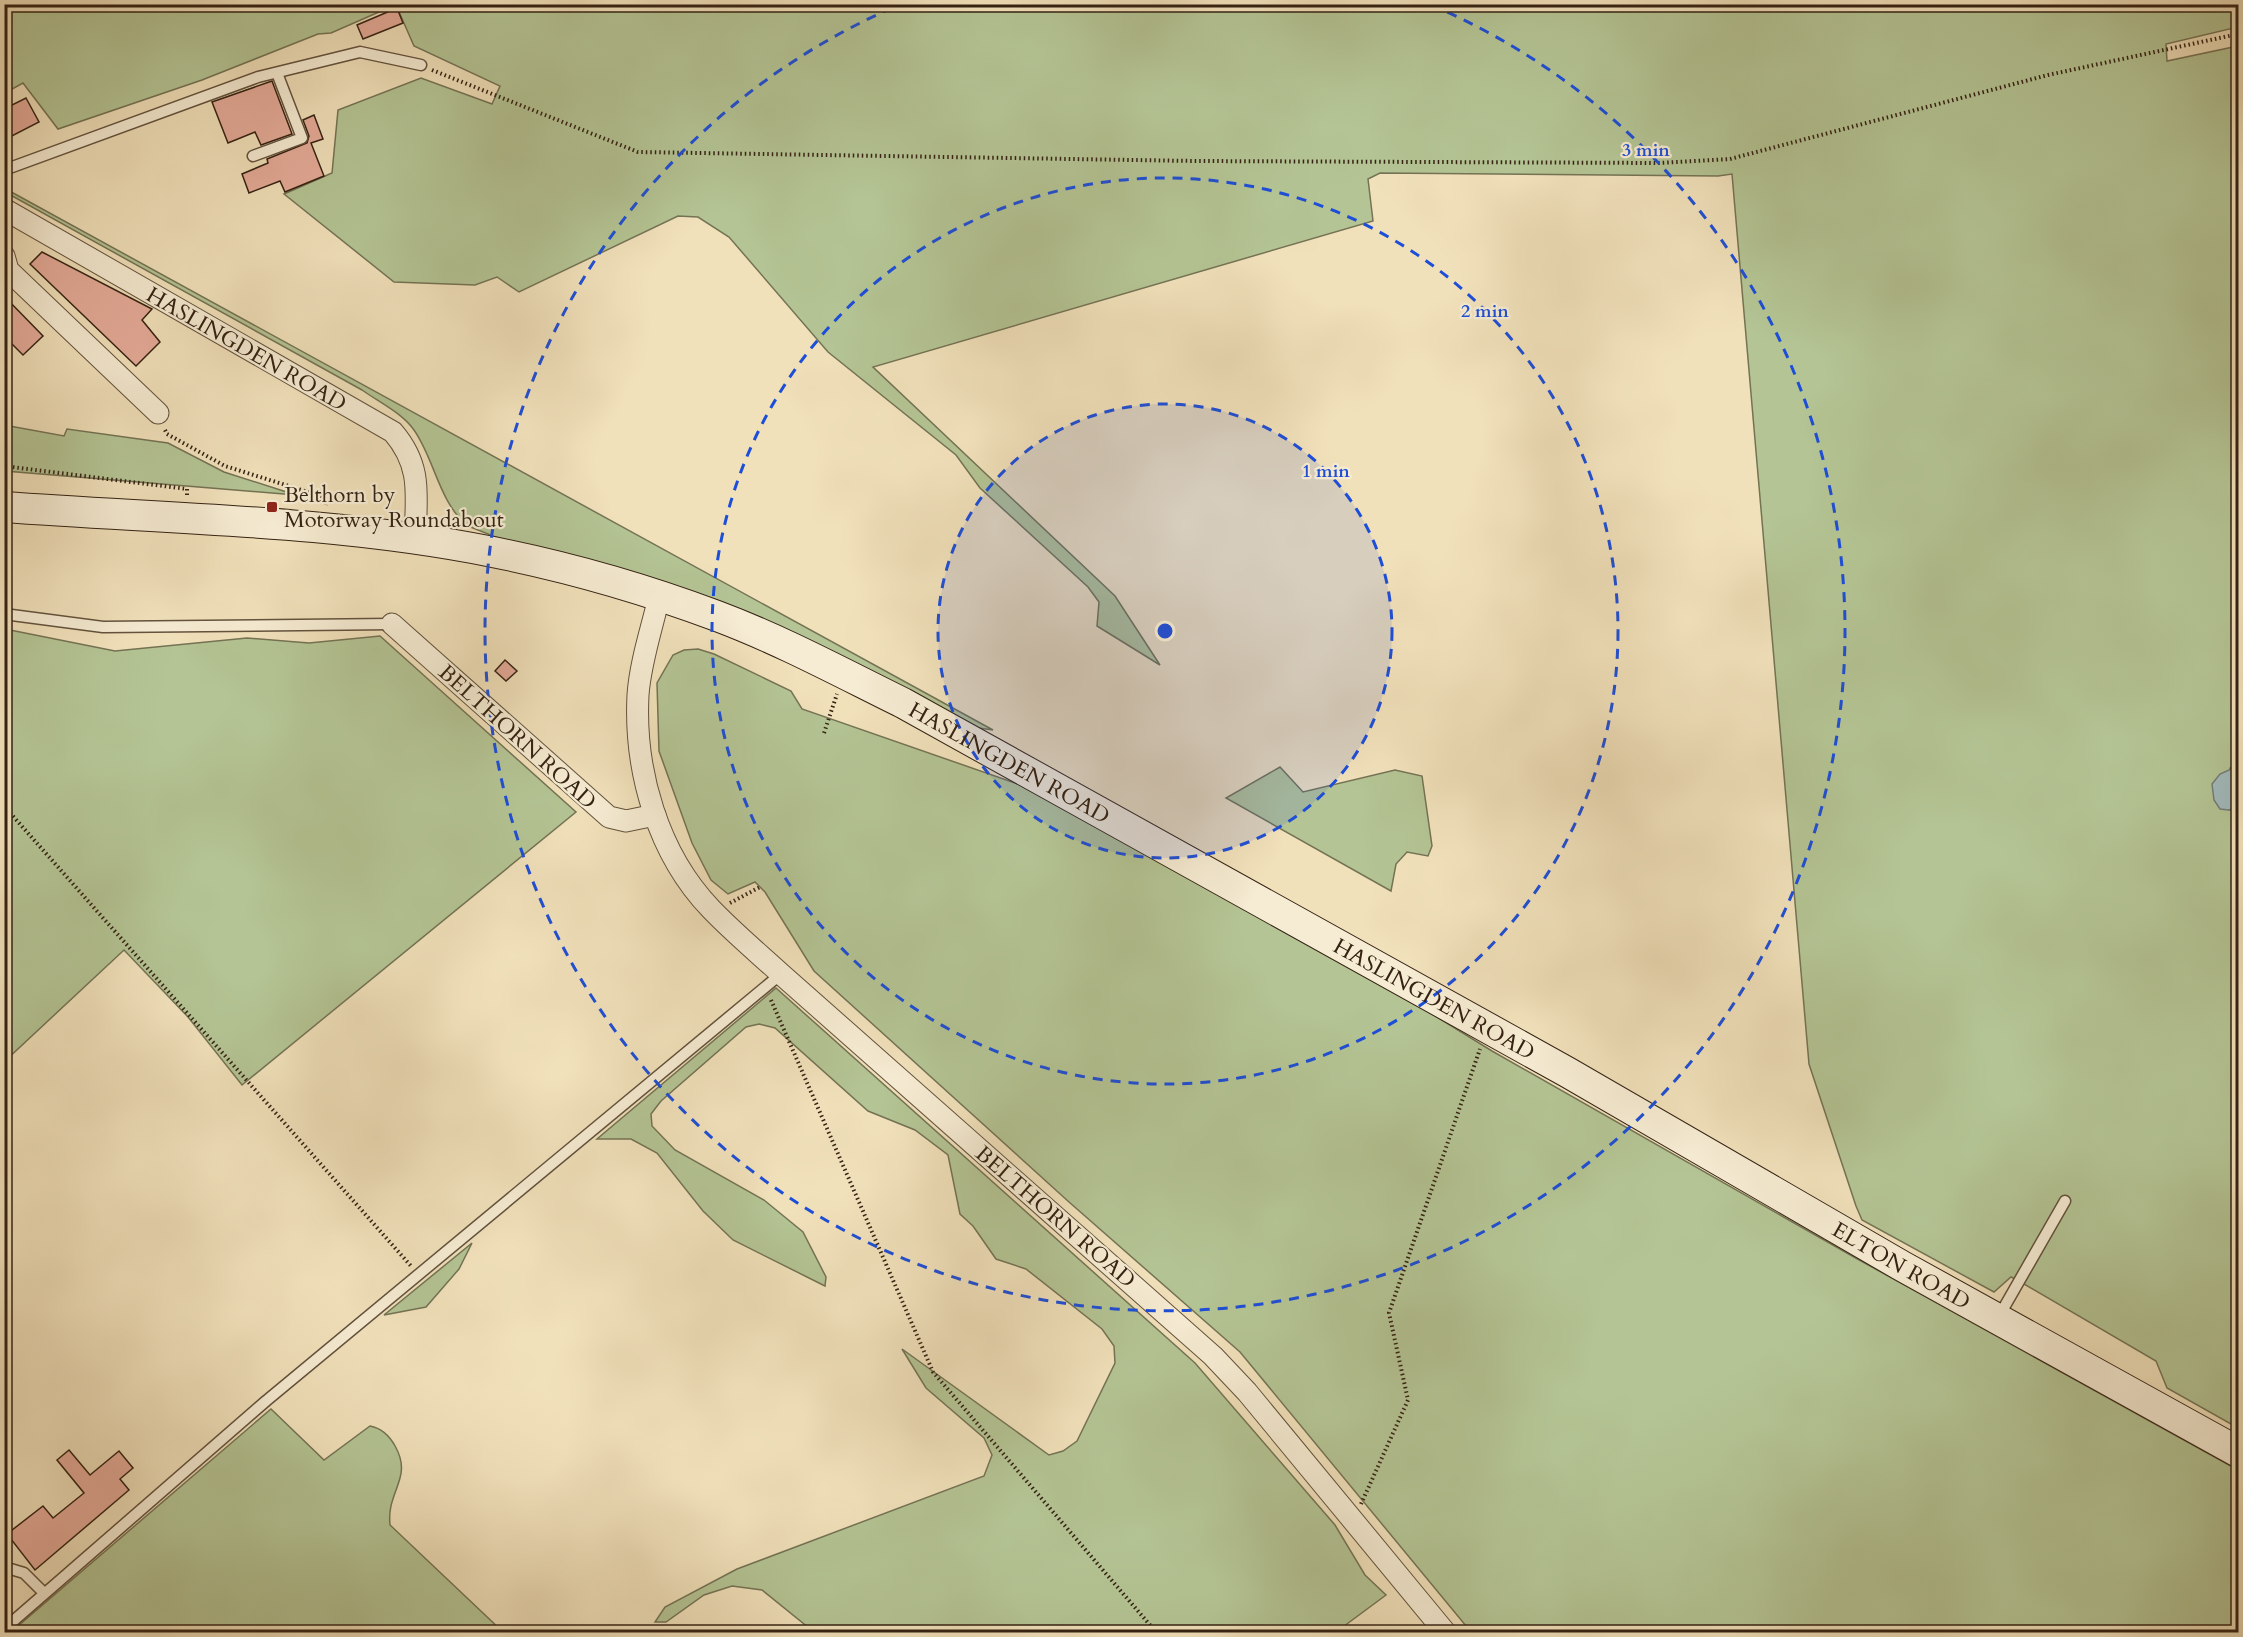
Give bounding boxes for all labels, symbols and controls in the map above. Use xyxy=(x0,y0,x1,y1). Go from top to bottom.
text: 3 min xyxy=(1622,138,1670,163)
street label: HASLINGDEN ROAD xyxy=(141,280,352,418)
text: 2 min xyxy=(1461,299,1509,324)
text: 1 min xyxy=(1302,459,1350,484)
place label: Belthorn by Motorway Roundabout xyxy=(284,480,504,535)
marker: Belthorn by Motorway Roundabout xyxy=(265,500,279,514)
centre of rings xyxy=(1155,621,1175,641)
street label: BELTHORN ROAD xyxy=(432,658,603,816)
street label: HASLINGDEN ROAD xyxy=(903,695,1115,831)
street label: HASLINGDEN ROAD xyxy=(1328,931,1540,1067)
street label: BELTHORN ROAD xyxy=(969,1139,1142,1295)
street label: ELTON ROAD xyxy=(1826,1215,1976,1317)

